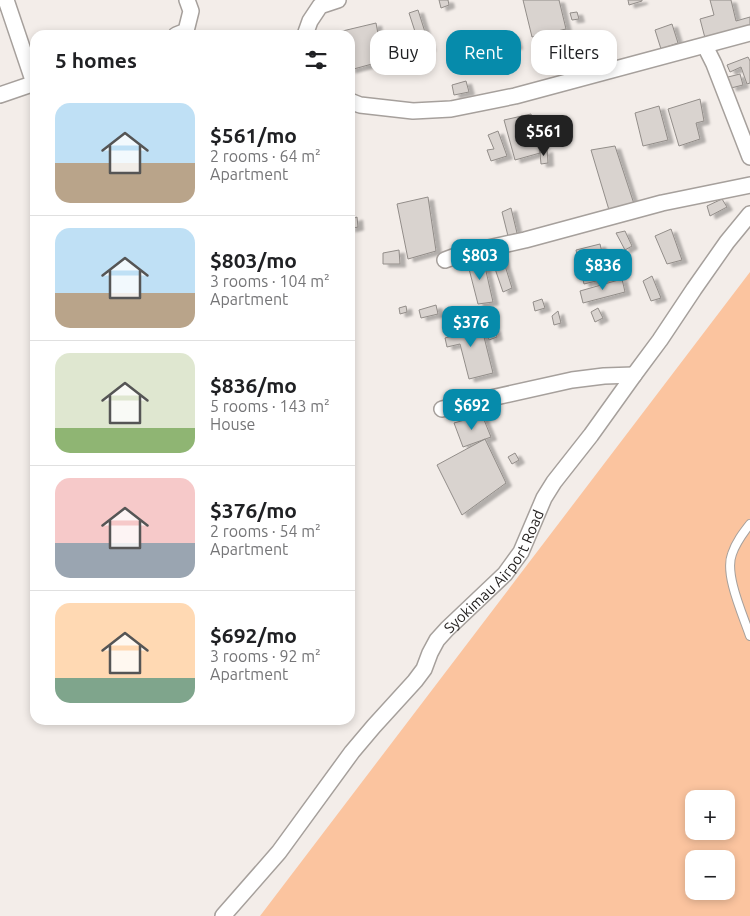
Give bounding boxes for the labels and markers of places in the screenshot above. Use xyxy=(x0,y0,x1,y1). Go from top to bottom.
pin: $561 xyxy=(514,114,574,157)
pin: $803 xyxy=(450,238,510,281)
pin: $836 xyxy=(573,248,633,291)
pin: $376 xyxy=(441,306,501,348)
pin: $692 xyxy=(442,388,502,431)

